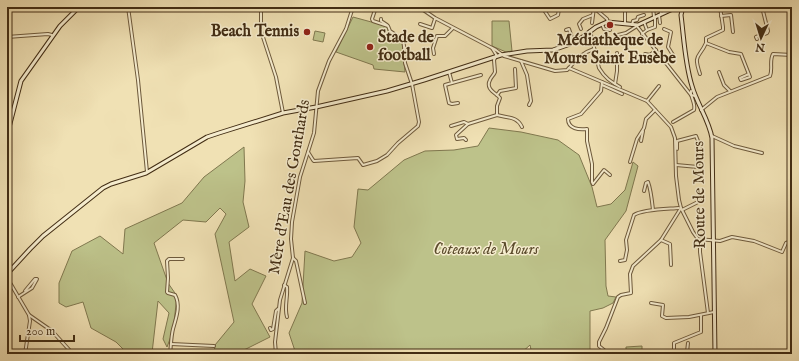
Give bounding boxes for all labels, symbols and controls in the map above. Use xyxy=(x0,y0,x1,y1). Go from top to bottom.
north arrow xyxy=(741,18,781,58)
marker: Médiathèque de Mours Saint Eusèbe xyxy=(605,20,615,30)
place label: Beach Tennis xyxy=(211,22,299,42)
marker: Beach Tennis xyxy=(302,27,312,37)
place label: Stade de football xyxy=(378,28,435,66)
place label: Médiathèque de Mours Saint Eusèbe xyxy=(544,31,677,69)
text: N xyxy=(755,40,767,54)
marker: Stade de football xyxy=(365,42,375,52)
street label: Mère d'Eau des Gonthards xyxy=(265,98,315,276)
street label: Route de Mours xyxy=(689,141,711,249)
park label: Coteaux de Mours xyxy=(434,240,539,260)
scale bar xyxy=(20,317,74,343)
text: 200 m xyxy=(26,324,55,339)

